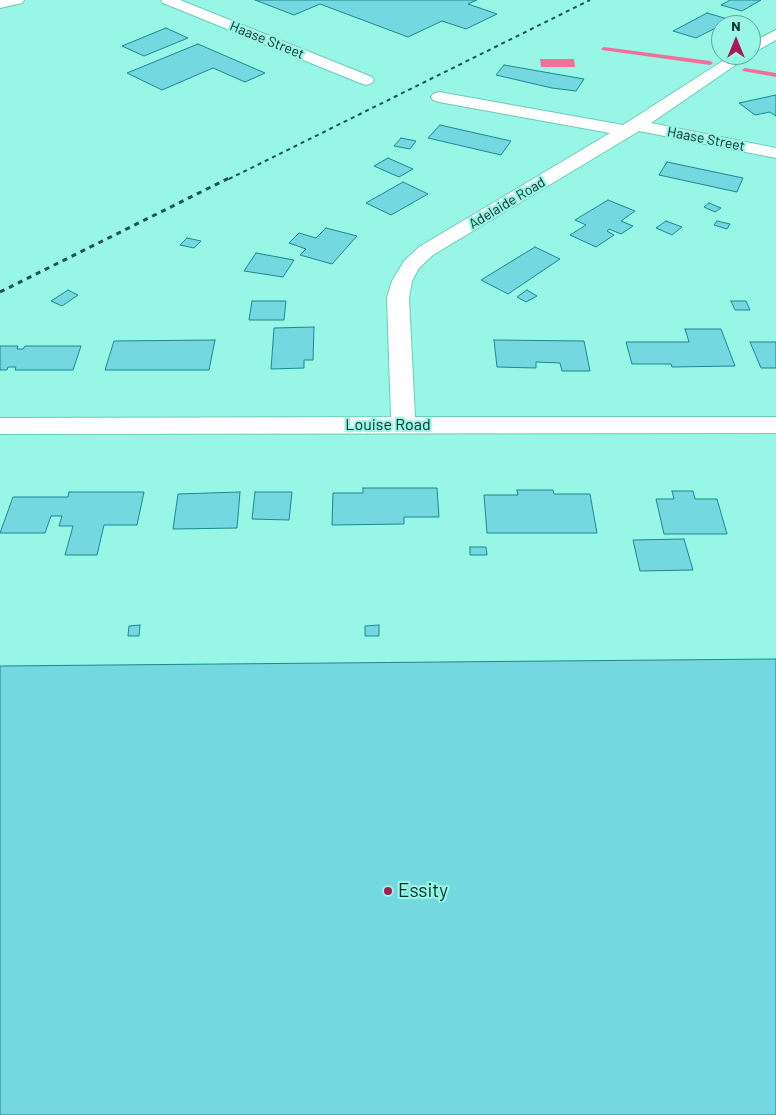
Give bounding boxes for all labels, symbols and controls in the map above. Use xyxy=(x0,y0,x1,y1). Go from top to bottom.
north arrow xyxy=(711,15,761,65)
street label: Haase Street xyxy=(227,17,307,63)
text: N xyxy=(731,17,741,34)
street label: Haase Street xyxy=(666,123,746,155)
street label: Adelaide Road xyxy=(466,174,548,232)
street label: Louise Road xyxy=(345,415,431,435)
place label: Essity xyxy=(398,880,448,902)
marker: Essity xyxy=(382,885,394,897)

